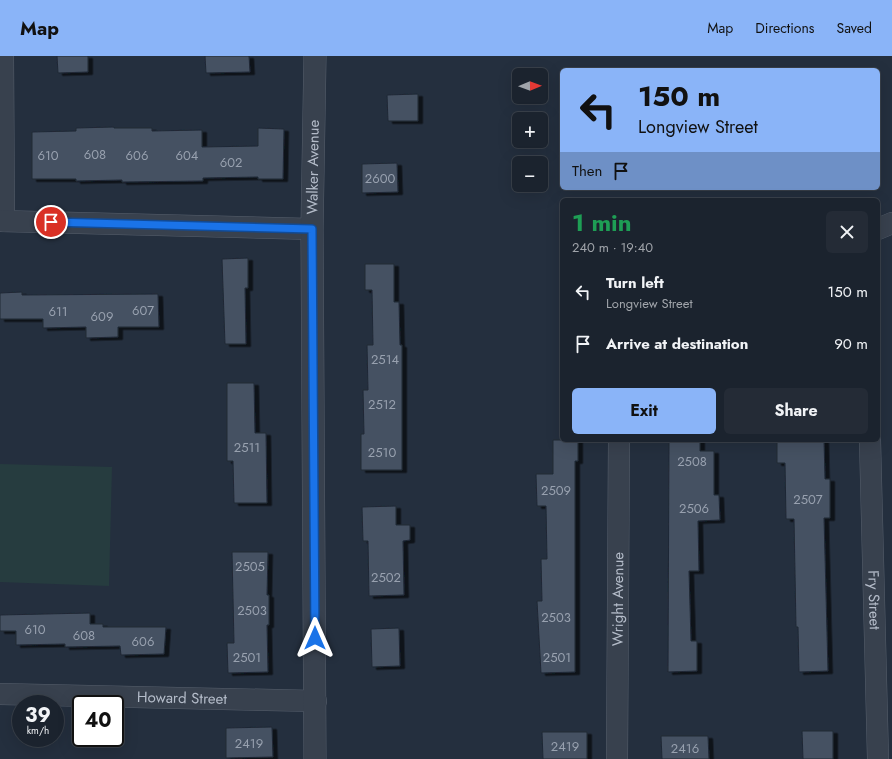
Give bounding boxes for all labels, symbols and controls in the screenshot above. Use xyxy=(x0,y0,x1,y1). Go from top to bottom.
text: Map xyxy=(20,15,59,42)
text: Map xyxy=(707,18,733,38)
text: Directions xyxy=(755,18,815,38)
text: Saved xyxy=(837,18,872,38)
north arrow xyxy=(512,68,548,104)
map controls xyxy=(512,68,548,192)
text: 150 m xyxy=(638,76,720,117)
icon: left xyxy=(572,84,624,136)
button: + xyxy=(512,112,548,148)
text: Longview Street xyxy=(638,114,758,140)
street label: Walker Avenue xyxy=(301,119,325,215)
house number: 608 xyxy=(84,145,106,164)
house number: 610 xyxy=(37,146,59,165)
house number: 606 xyxy=(126,146,148,165)
house number: 604 xyxy=(176,146,199,165)
house number: 602 xyxy=(220,153,242,172)
button: − xyxy=(512,156,548,192)
text: Then xyxy=(572,160,602,182)
icon: arrive xyxy=(610,160,632,182)
house number: 2600 xyxy=(365,169,395,188)
pin xyxy=(34,205,68,239)
text: 1 min xyxy=(572,205,632,240)
icon: arrive xyxy=(40,211,62,233)
button: close xyxy=(826,211,868,253)
text: 240 m · 19:40 xyxy=(572,238,653,257)
text: Turn left xyxy=(606,272,664,294)
icon: left xyxy=(572,281,594,303)
text: 150 m xyxy=(828,281,868,303)
text: Longview Street xyxy=(606,294,693,313)
house number: 607 xyxy=(132,301,154,320)
house number: 611 xyxy=(48,302,68,321)
house number: 609 xyxy=(91,307,113,326)
icon: arrive xyxy=(572,333,594,355)
text: Arrive at destination xyxy=(606,333,748,355)
text: 90 m xyxy=(834,333,868,355)
house number: 2514 xyxy=(371,350,399,369)
button: Exit xyxy=(572,388,716,434)
button: Share xyxy=(724,388,868,434)
house number: 2512 xyxy=(368,395,396,414)
house number: 2511 xyxy=(234,438,260,457)
house number: 2510 xyxy=(368,443,396,462)
house number: 2508 xyxy=(677,452,707,471)
house number: 2509 xyxy=(541,481,571,500)
house number: 2507 xyxy=(793,490,823,509)
house number: 2506 xyxy=(679,499,709,518)
street label: Wright Avenue xyxy=(607,552,629,646)
house number: 2505 xyxy=(235,557,265,576)
house number: 2502 xyxy=(371,568,401,587)
street label: Fry Street xyxy=(862,570,886,630)
house number: 2503 xyxy=(237,601,267,620)
house number: 2503 xyxy=(541,608,571,627)
position arrow xyxy=(294,617,336,659)
house number: 610 xyxy=(24,620,46,639)
house number: 608 xyxy=(73,626,95,645)
house number: 606 xyxy=(132,632,154,651)
house number: 2501 xyxy=(233,648,261,667)
house number: 2501 xyxy=(543,648,571,667)
street label: Howard Street xyxy=(137,686,228,710)
speed limit sign: 40 xyxy=(72,695,124,747)
text: 39 xyxy=(25,701,51,730)
text: km/h xyxy=(27,723,49,738)
house number: 2419 xyxy=(235,734,263,753)
house number: 2419 xyxy=(551,737,579,756)
house number: 2416 xyxy=(671,739,699,758)

